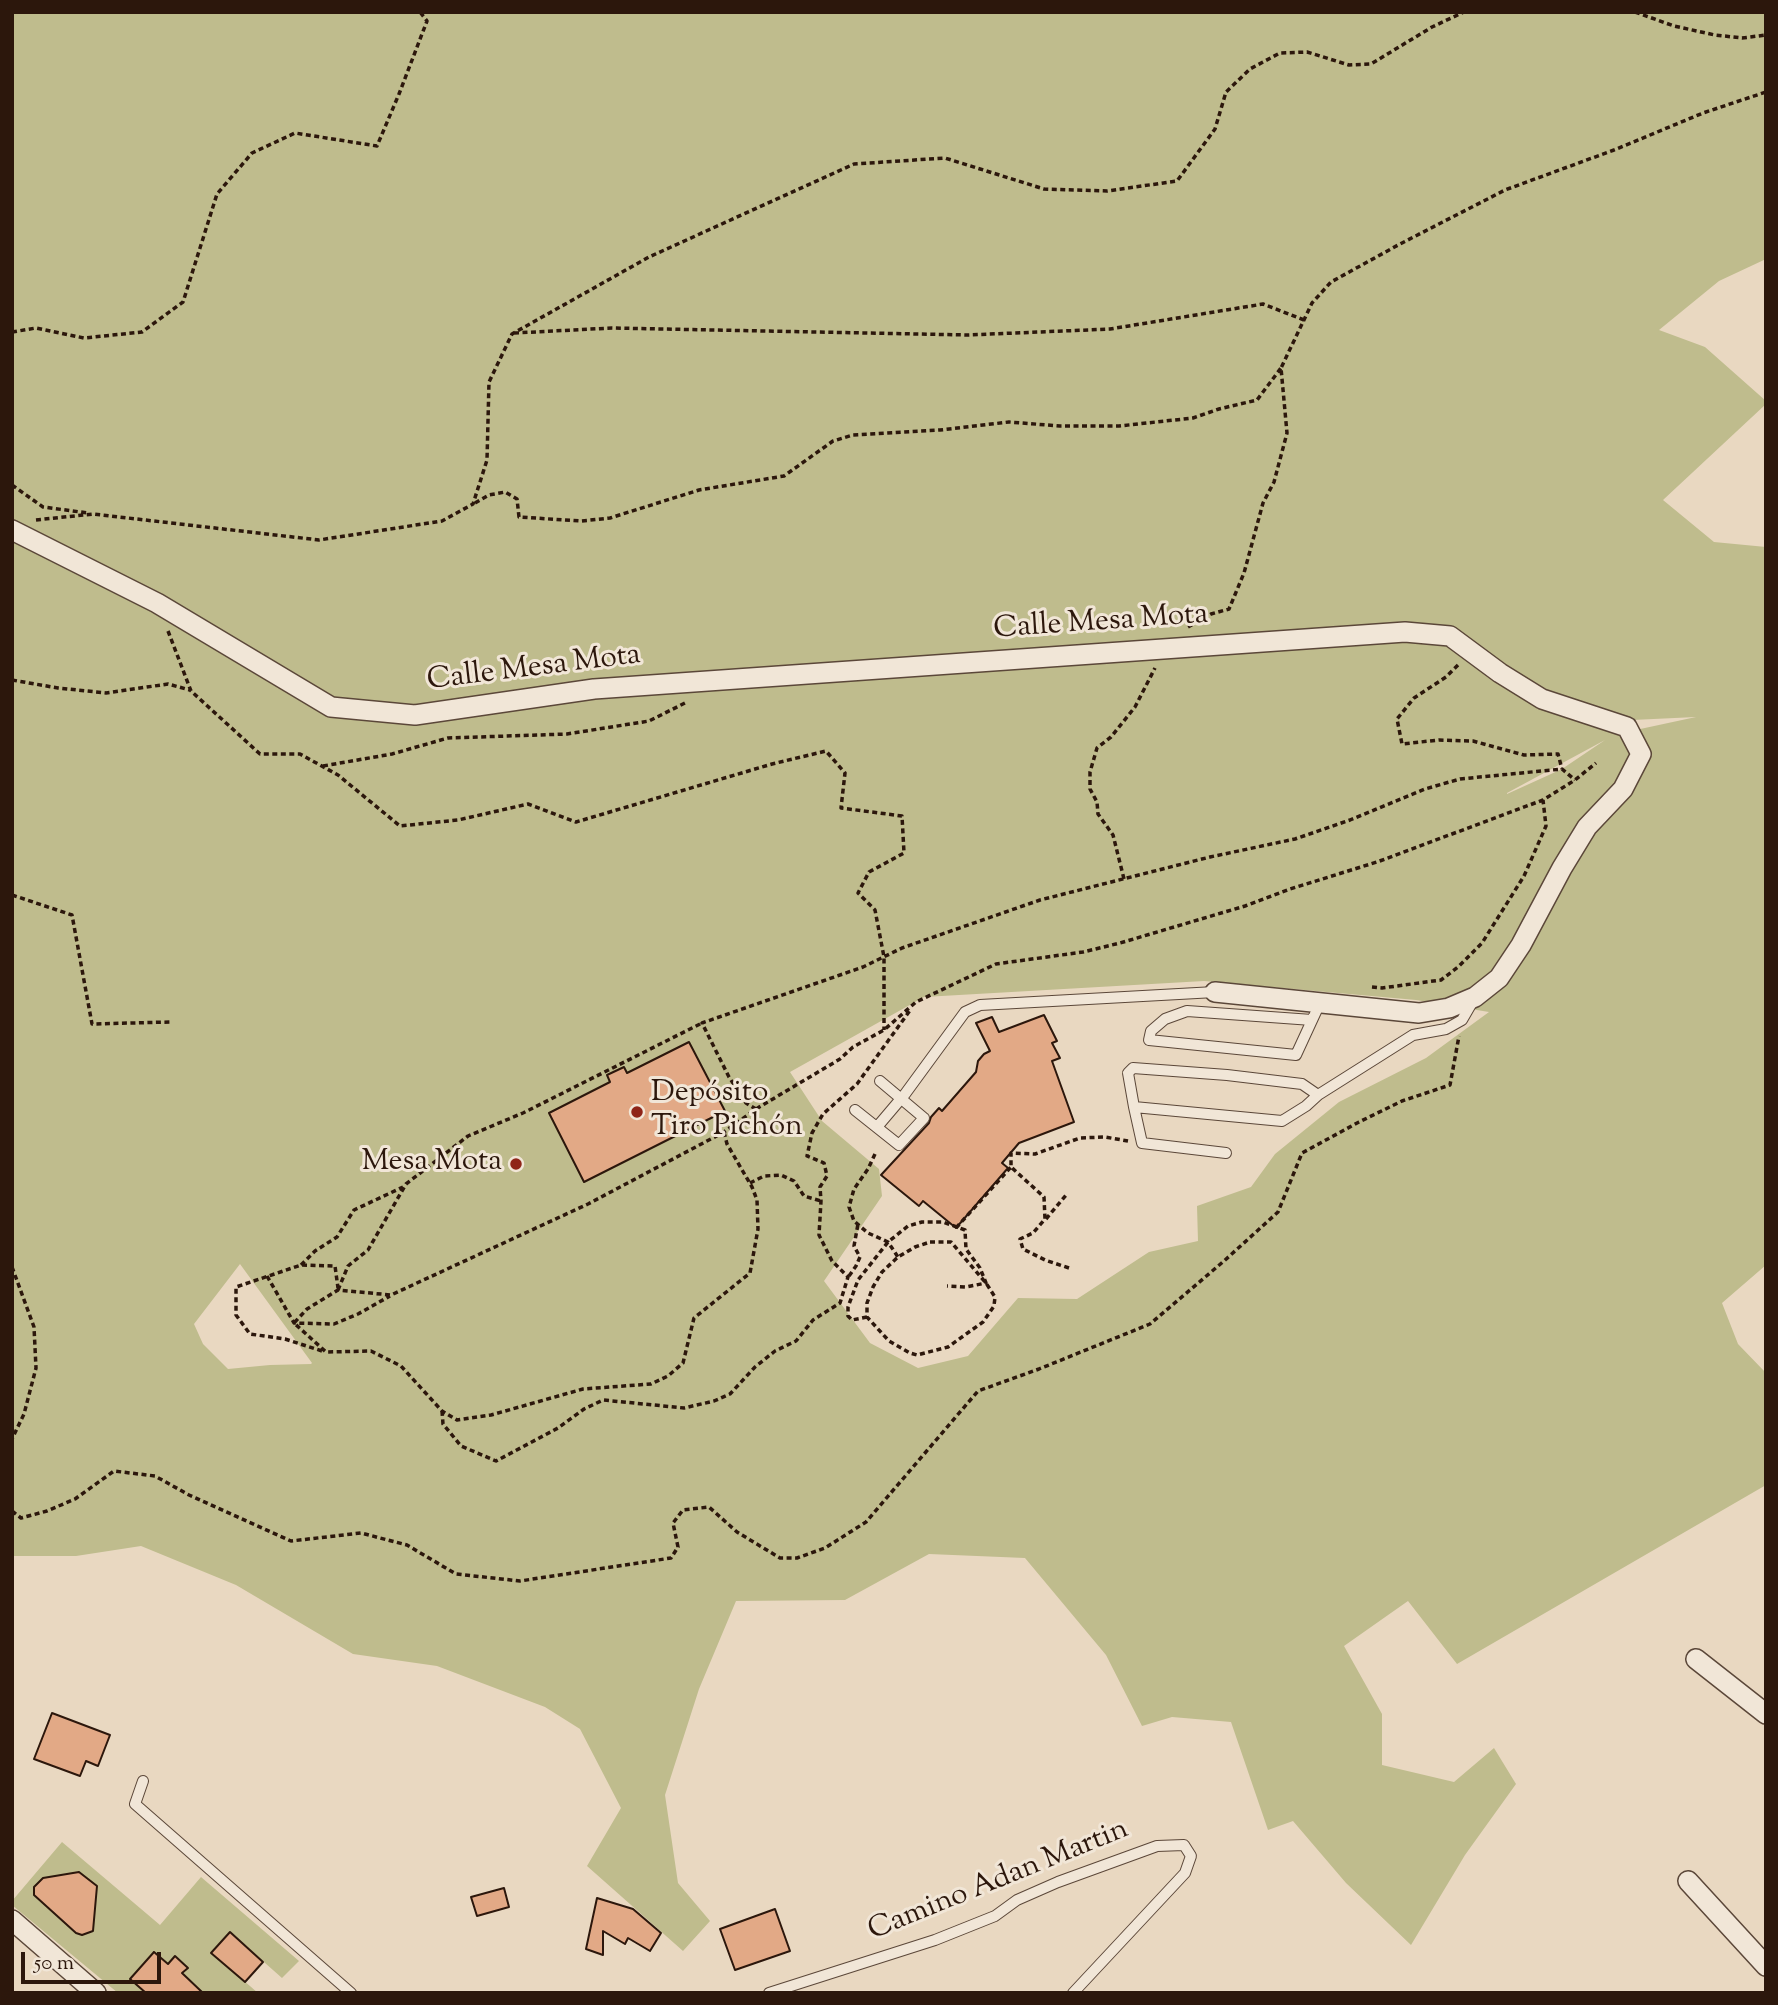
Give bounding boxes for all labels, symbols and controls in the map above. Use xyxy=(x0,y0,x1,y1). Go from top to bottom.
street label: Calle Mesa Mota xyxy=(993,599,1209,649)
street label: Calle Mesa Mota xyxy=(425,639,643,701)
place label: Depósito Tiro Pichón xyxy=(651,1077,803,1148)
marker: Depósito Tiro Pichón xyxy=(629,1104,645,1120)
place label: Mesa Mota xyxy=(361,1146,502,1182)
marker: Mesa Mota xyxy=(508,1156,524,1172)
street label: Camino Adan Martin xyxy=(864,1813,1134,1951)
scale bar xyxy=(24,1938,164,1982)
text: 50 m xyxy=(34,1949,74,1979)

